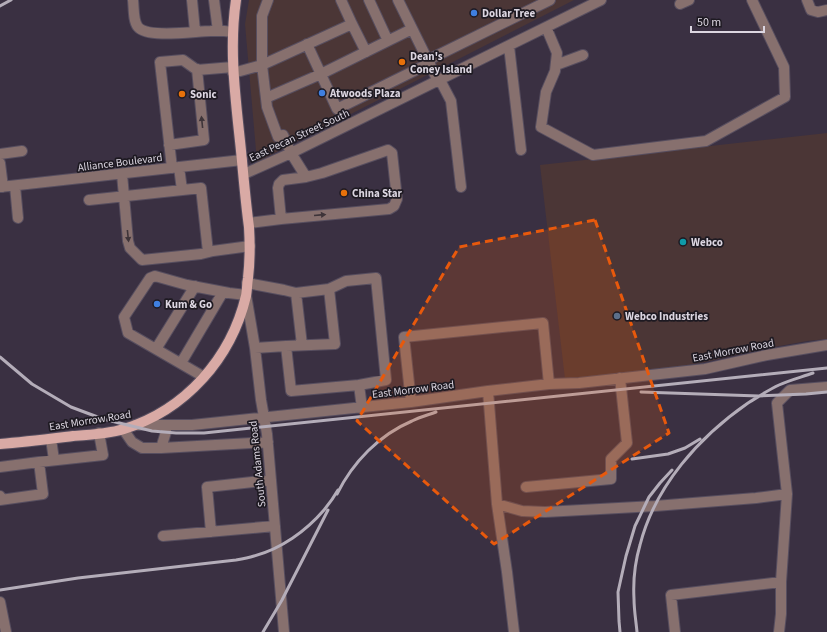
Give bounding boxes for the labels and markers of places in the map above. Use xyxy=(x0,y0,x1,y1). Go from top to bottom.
place label: Dollar Tree xyxy=(482,6,535,21)
marker: Dollar Tree xyxy=(469,8,479,18)
place label: Dean's Coney Island xyxy=(410,49,472,77)
marker: Dean's Coney Island xyxy=(397,57,407,67)
place label: Atwoods Plaza xyxy=(329,86,401,101)
place label: Sonic xyxy=(190,87,217,102)
marker: Atwoods Plaza xyxy=(317,88,327,98)
marker: Sonic xyxy=(177,89,187,99)
place label: China Star xyxy=(352,186,403,201)
marker: China Star xyxy=(339,188,349,198)
place label: Webco xyxy=(691,235,723,250)
marker: Webco xyxy=(678,237,688,247)
place label: Kum & Go xyxy=(165,297,212,312)
marker: Kum & Go xyxy=(152,299,162,309)
place label: Webco Industries xyxy=(625,309,708,324)
marker: Webco Industries xyxy=(612,311,622,321)

